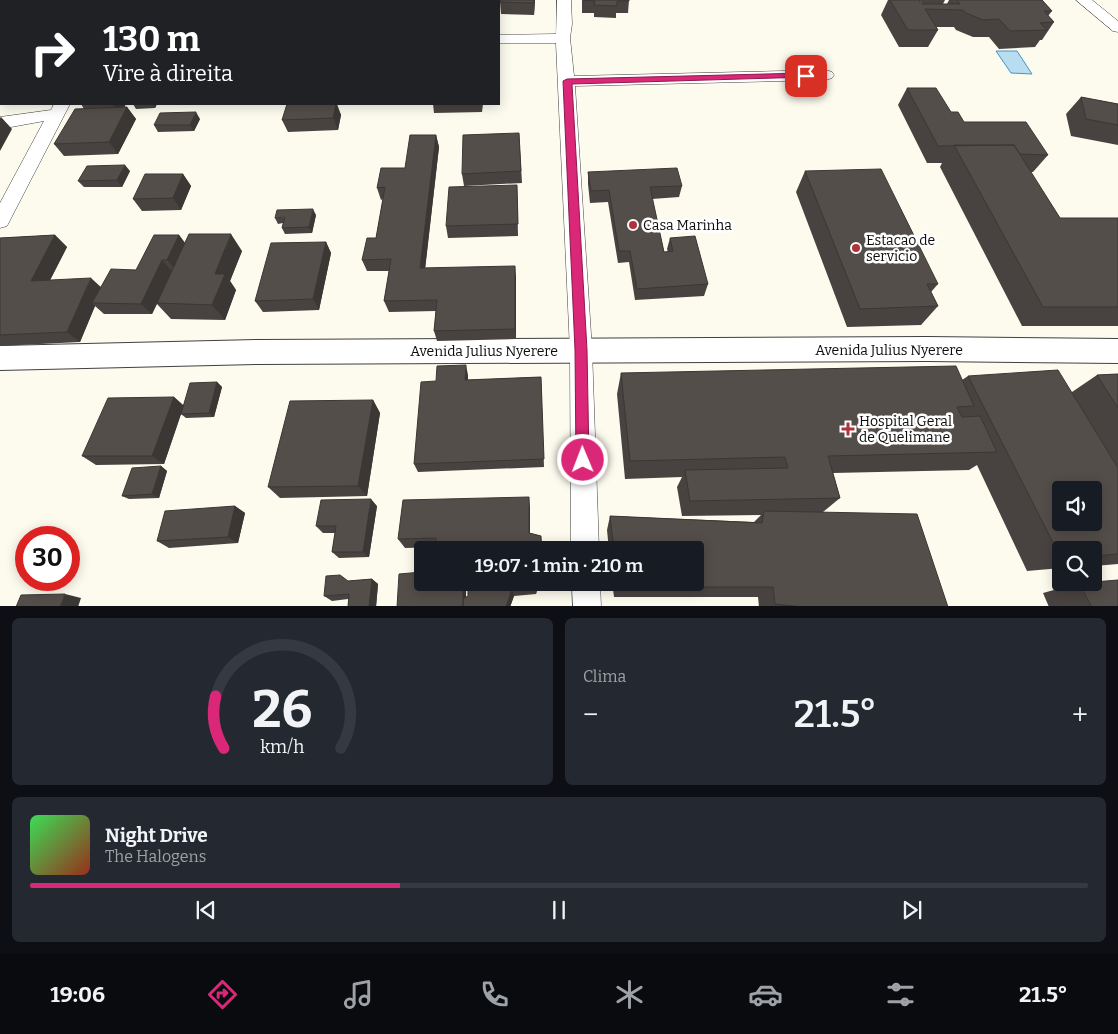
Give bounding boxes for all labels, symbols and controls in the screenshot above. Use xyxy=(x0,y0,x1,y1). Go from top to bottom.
text: 130 m xyxy=(103,18,200,60)
icon: right xyxy=(20,20,85,85)
pin xyxy=(785,55,827,97)
text: Vire à direita xyxy=(103,60,233,87)
icon: arrive xyxy=(792,62,820,90)
place label: Casa Marinha xyxy=(643,217,732,234)
marker: Casa Marinha xyxy=(627,219,639,231)
place label: Estacao de servicio xyxy=(866,232,935,265)
marker: Estacao de servicio xyxy=(850,242,862,254)
street label: Avenida Julius Nyerere xyxy=(815,342,963,359)
street label: Avenida Julius Nyerere xyxy=(410,343,558,360)
place label: Hospital Geral de Quelimane xyxy=(859,413,952,446)
marker: Hospital Geral de Quelimane xyxy=(841,422,855,436)
position arrow xyxy=(556,433,608,485)
map controls xyxy=(1052,481,1102,591)
button: sound xyxy=(1052,481,1102,531)
speed limit sign: 30 xyxy=(15,526,80,591)
button: search xyxy=(1052,541,1102,591)
text: 19:07 · 1 min · 210 m xyxy=(475,554,643,577)
text: Clima xyxy=(583,667,626,686)
text: 26 xyxy=(252,678,313,741)
text: 21.5° xyxy=(794,691,877,737)
text: − xyxy=(583,698,598,731)
text: + xyxy=(1072,698,1088,731)
text: km/h xyxy=(260,736,305,758)
text: Night Drive xyxy=(105,824,208,847)
text: The Halogens xyxy=(105,847,206,866)
icon: previous xyxy=(192,896,220,924)
icon: pause xyxy=(545,896,573,924)
icon: next xyxy=(898,896,926,924)
icon: directions xyxy=(205,977,240,1012)
icon: music xyxy=(341,977,376,1012)
icon: phone xyxy=(477,977,512,1012)
icon: climate xyxy=(612,977,647,1012)
icon: car xyxy=(748,977,783,1012)
icon: filters xyxy=(883,977,918,1012)
text: 19:06 xyxy=(50,981,105,1008)
text: 21.5° xyxy=(1019,981,1068,1008)

